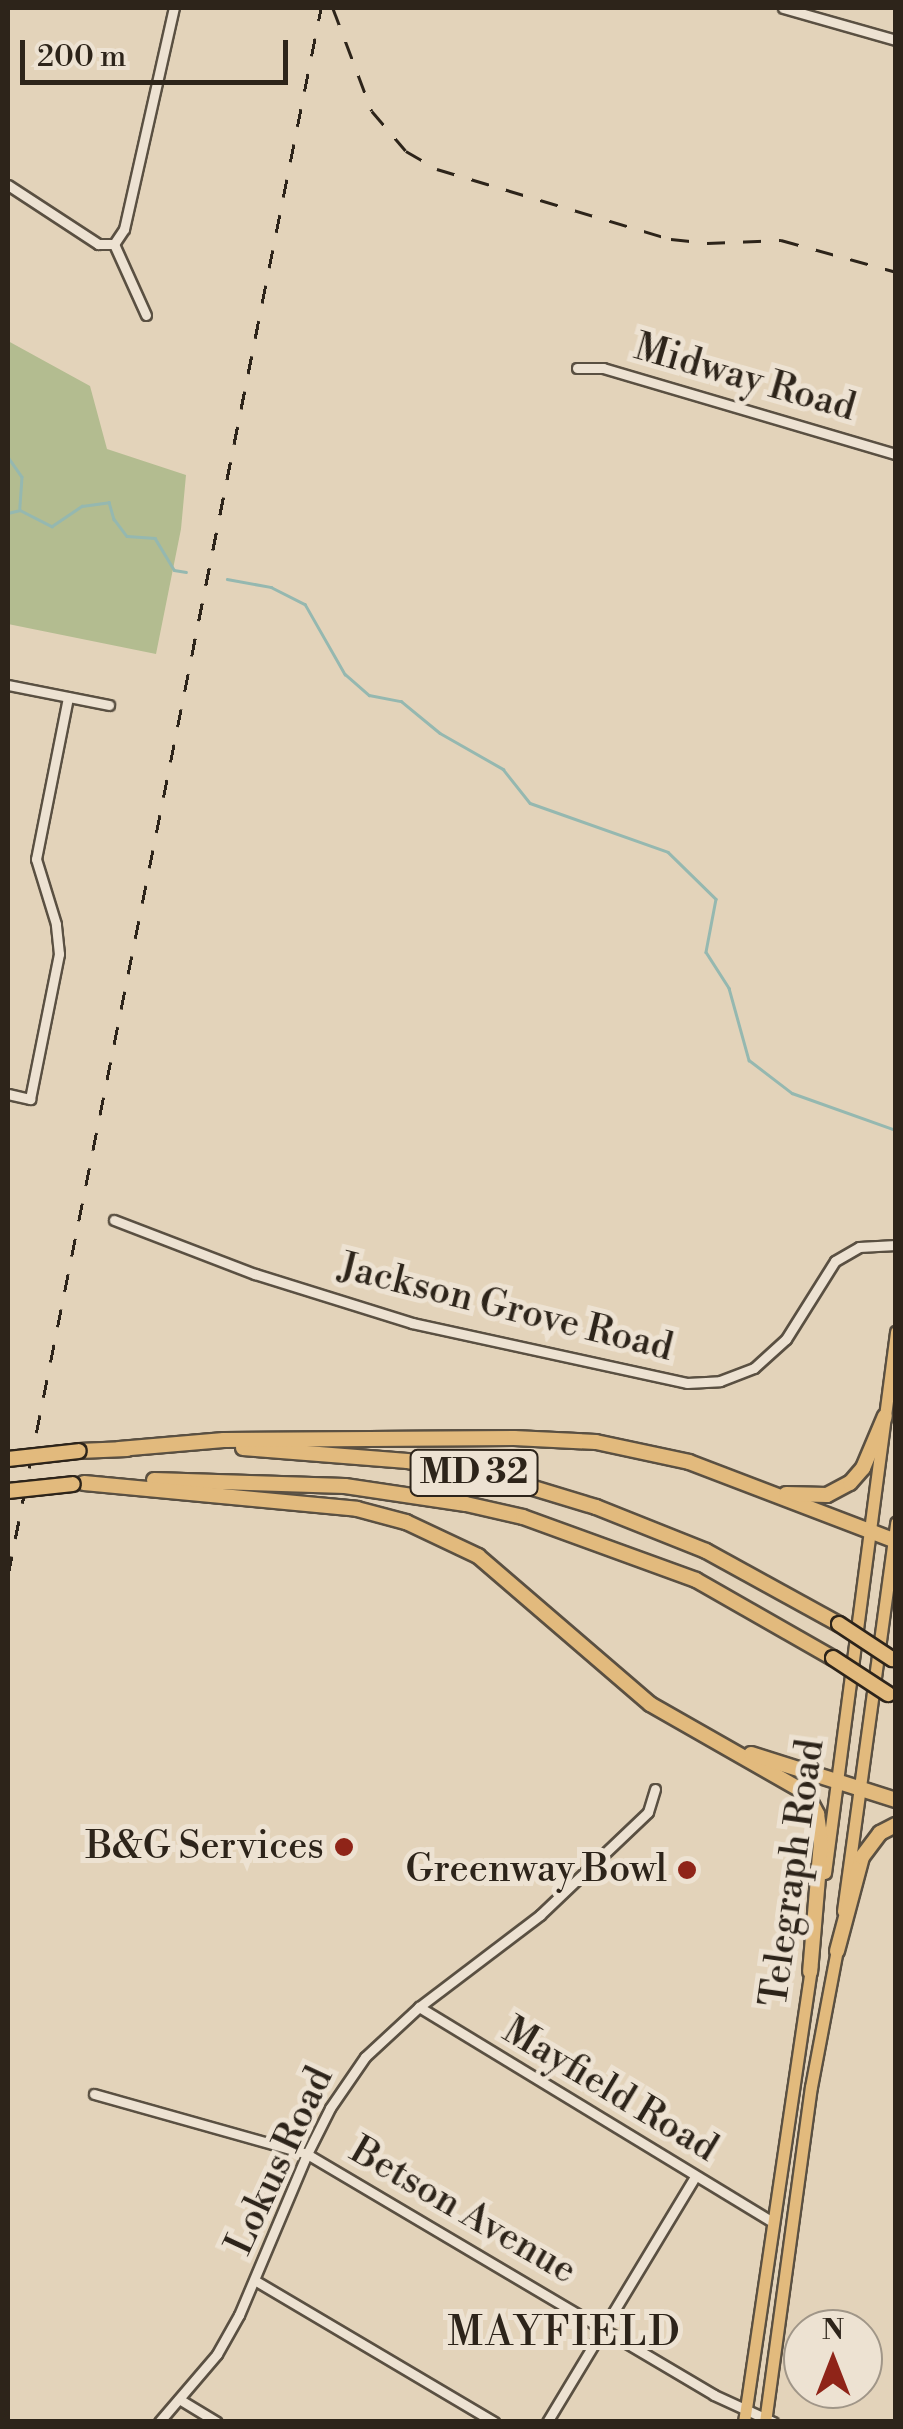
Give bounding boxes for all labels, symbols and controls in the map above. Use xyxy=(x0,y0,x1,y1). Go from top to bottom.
scale bar xyxy=(25,20,292,82)
text: 200 m xyxy=(37,38,126,76)
street label: Midway Road xyxy=(629,325,861,431)
street label: Jackson Grove Road xyxy=(334,1244,678,1372)
road number: MD 32 xyxy=(409,1443,539,1503)
street label: Telegraph Road xyxy=(752,1736,834,2010)
place label: B&G Services xyxy=(86,1824,324,1870)
marker: B&G Services xyxy=(333,1836,355,1858)
place label: Greenway Bowl xyxy=(405,1847,667,1893)
marker: Greenway Bowl xyxy=(676,1859,698,1881)
street label: Mayfield Road xyxy=(494,2008,726,2172)
street label: Lokus Road xyxy=(217,2060,343,2262)
street label: Betson Avenue xyxy=(342,2128,584,2294)
district label: MAYFIELD xyxy=(448,2309,682,2357)
north arrow xyxy=(783,2309,883,2409)
text: N xyxy=(822,2313,844,2348)

